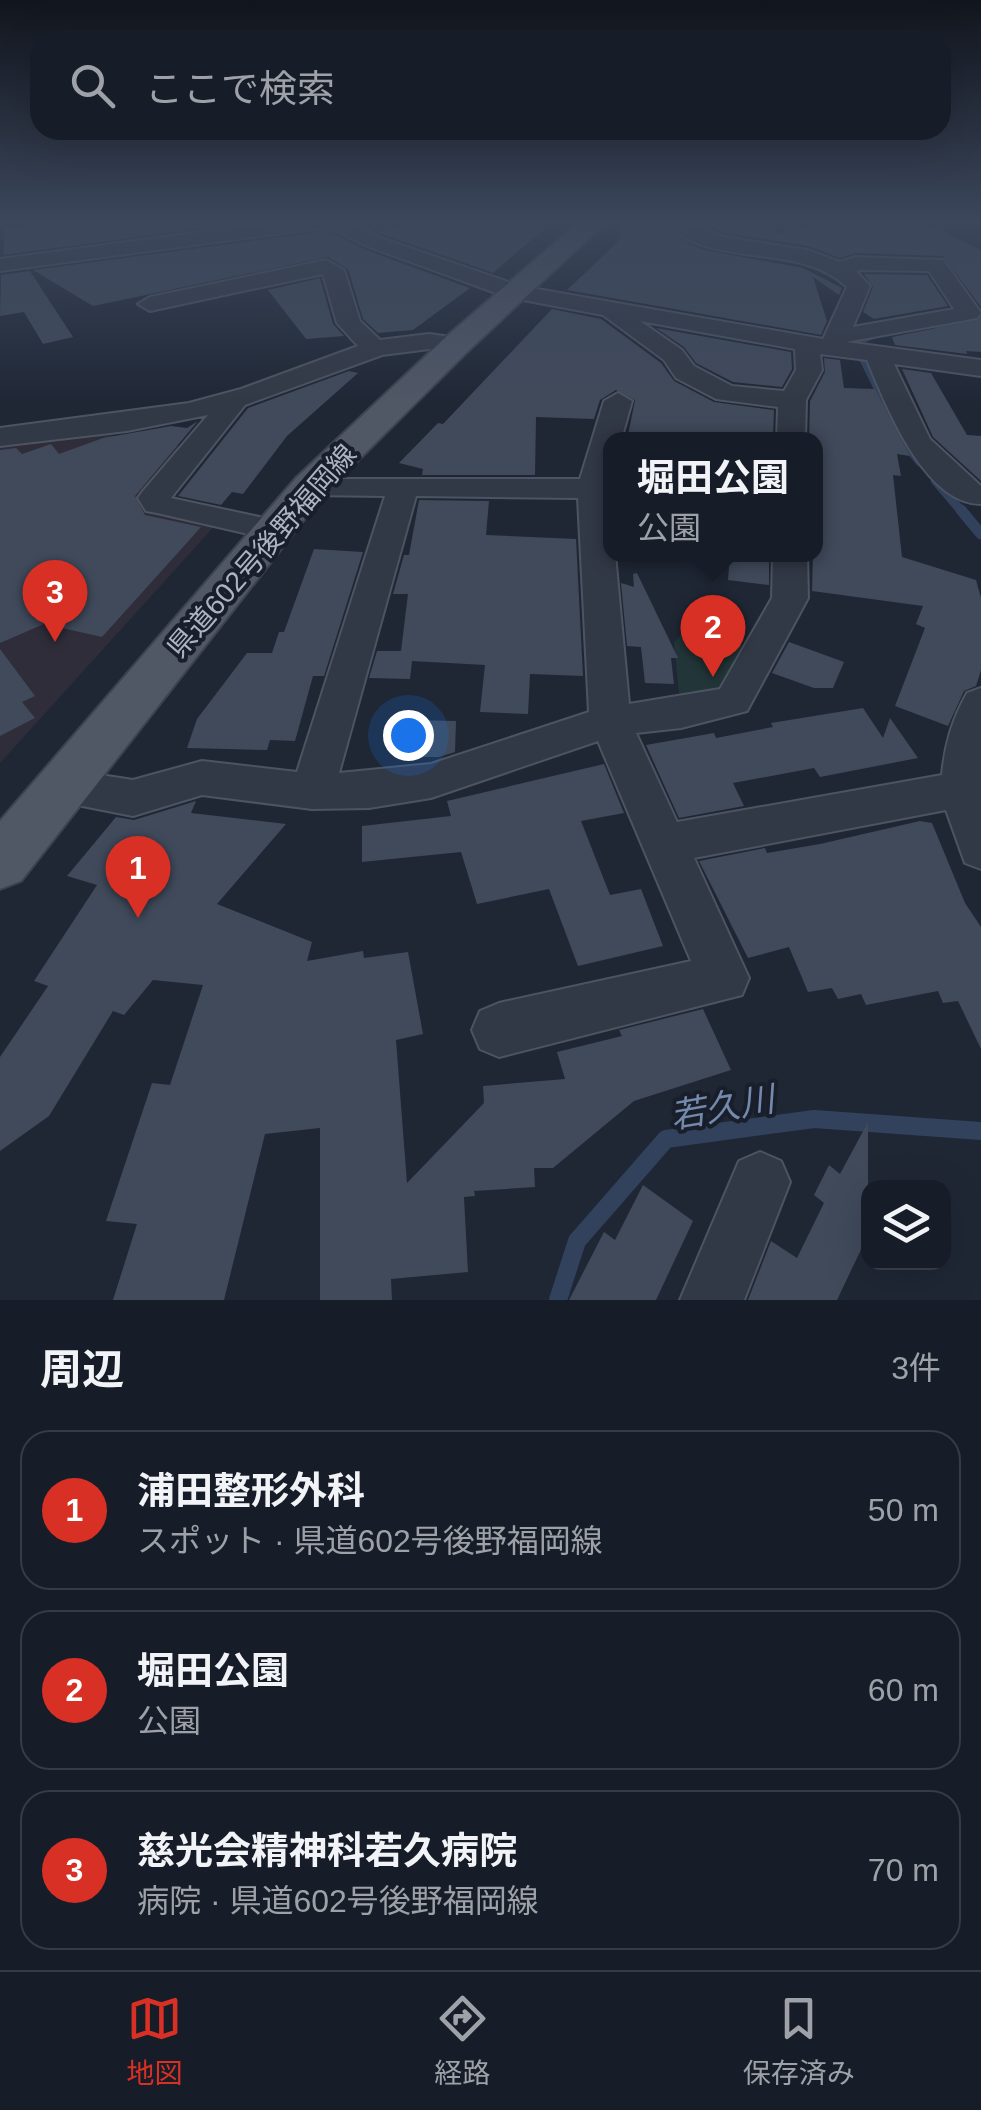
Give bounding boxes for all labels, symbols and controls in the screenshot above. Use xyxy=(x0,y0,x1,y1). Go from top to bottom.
search box xyxy=(30,30,951,140)
icon: search xyxy=(65,58,120,113)
text: ここで検索 xyxy=(145,68,335,110)
popup xyxy=(603,432,823,562)
street label: 県道602号後野福岡線 xyxy=(161,439,363,663)
text: 堀田公園 xyxy=(637,457,789,499)
text: 公園 xyxy=(637,510,701,546)
pin: 3 xyxy=(22,560,88,642)
pin: 2 xyxy=(680,594,746,677)
your location xyxy=(383,710,434,761)
pin: 1 xyxy=(106,836,170,918)
water label: 若久川 xyxy=(667,1078,781,1135)
map controls xyxy=(861,1180,951,1270)
button: layers xyxy=(861,1180,951,1270)
text: 周辺 xyxy=(40,1346,124,1393)
text: 3件 xyxy=(891,1350,941,1386)
text: 浦田整形外科 xyxy=(137,1470,365,1512)
text: 1 xyxy=(66,1492,83,1528)
text: 50 m xyxy=(868,1492,939,1528)
text: スポット · 県道602号後野福岡線 xyxy=(137,1523,603,1559)
text: 堀田公園 xyxy=(137,1650,289,1692)
text: 2 xyxy=(66,1672,83,1708)
text: 60 m xyxy=(868,1672,939,1708)
text: 公園 xyxy=(137,1703,201,1739)
text: 慈光会精神科若久病院 xyxy=(137,1830,517,1872)
text: 3 xyxy=(66,1852,83,1888)
text: 70 m xyxy=(868,1852,939,1888)
text: 病院 · 県道602号後野福岡線 xyxy=(137,1883,539,1919)
tab: 地図 xyxy=(126,1991,182,2091)
tab: 経路 xyxy=(434,1991,491,2091)
tab: 保存済み xyxy=(743,1991,855,2091)

